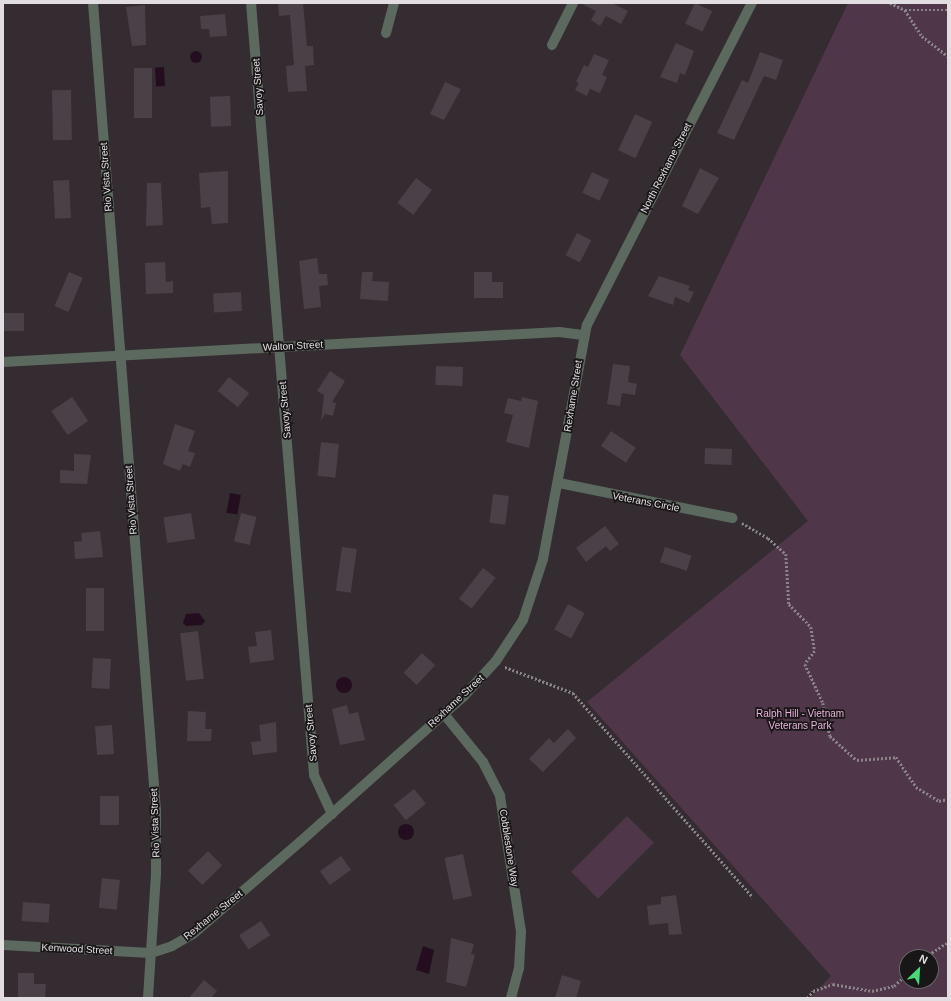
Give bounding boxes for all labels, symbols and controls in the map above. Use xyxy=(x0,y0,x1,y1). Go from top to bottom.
street label: Savoy Street xyxy=(250,58,266,116)
street label: North Rexhame Street xyxy=(638,121,694,215)
street label: Rio Vista Street xyxy=(98,142,114,212)
street label: Walton Street xyxy=(263,338,323,354)
street label: Rexhame Street xyxy=(561,359,585,433)
street label: Savoy Street xyxy=(277,381,293,439)
street label: Rio Vista Street xyxy=(123,465,139,535)
street label: Veterans Circle xyxy=(612,490,680,514)
street label: Rexhame Street xyxy=(425,672,487,730)
street label: Savoy Street xyxy=(303,704,319,762)
park label: Ralph Hill - Vietnam Veterans Park xyxy=(756,707,844,730)
street label: Rio Vista Street xyxy=(148,788,162,858)
street label: Cobblestone Way xyxy=(497,808,521,888)
street label: Rexhame Street xyxy=(181,888,245,942)
street label: Kenwood Street xyxy=(41,941,113,957)
north arrow xyxy=(899,949,939,989)
text: N xyxy=(918,952,930,966)

